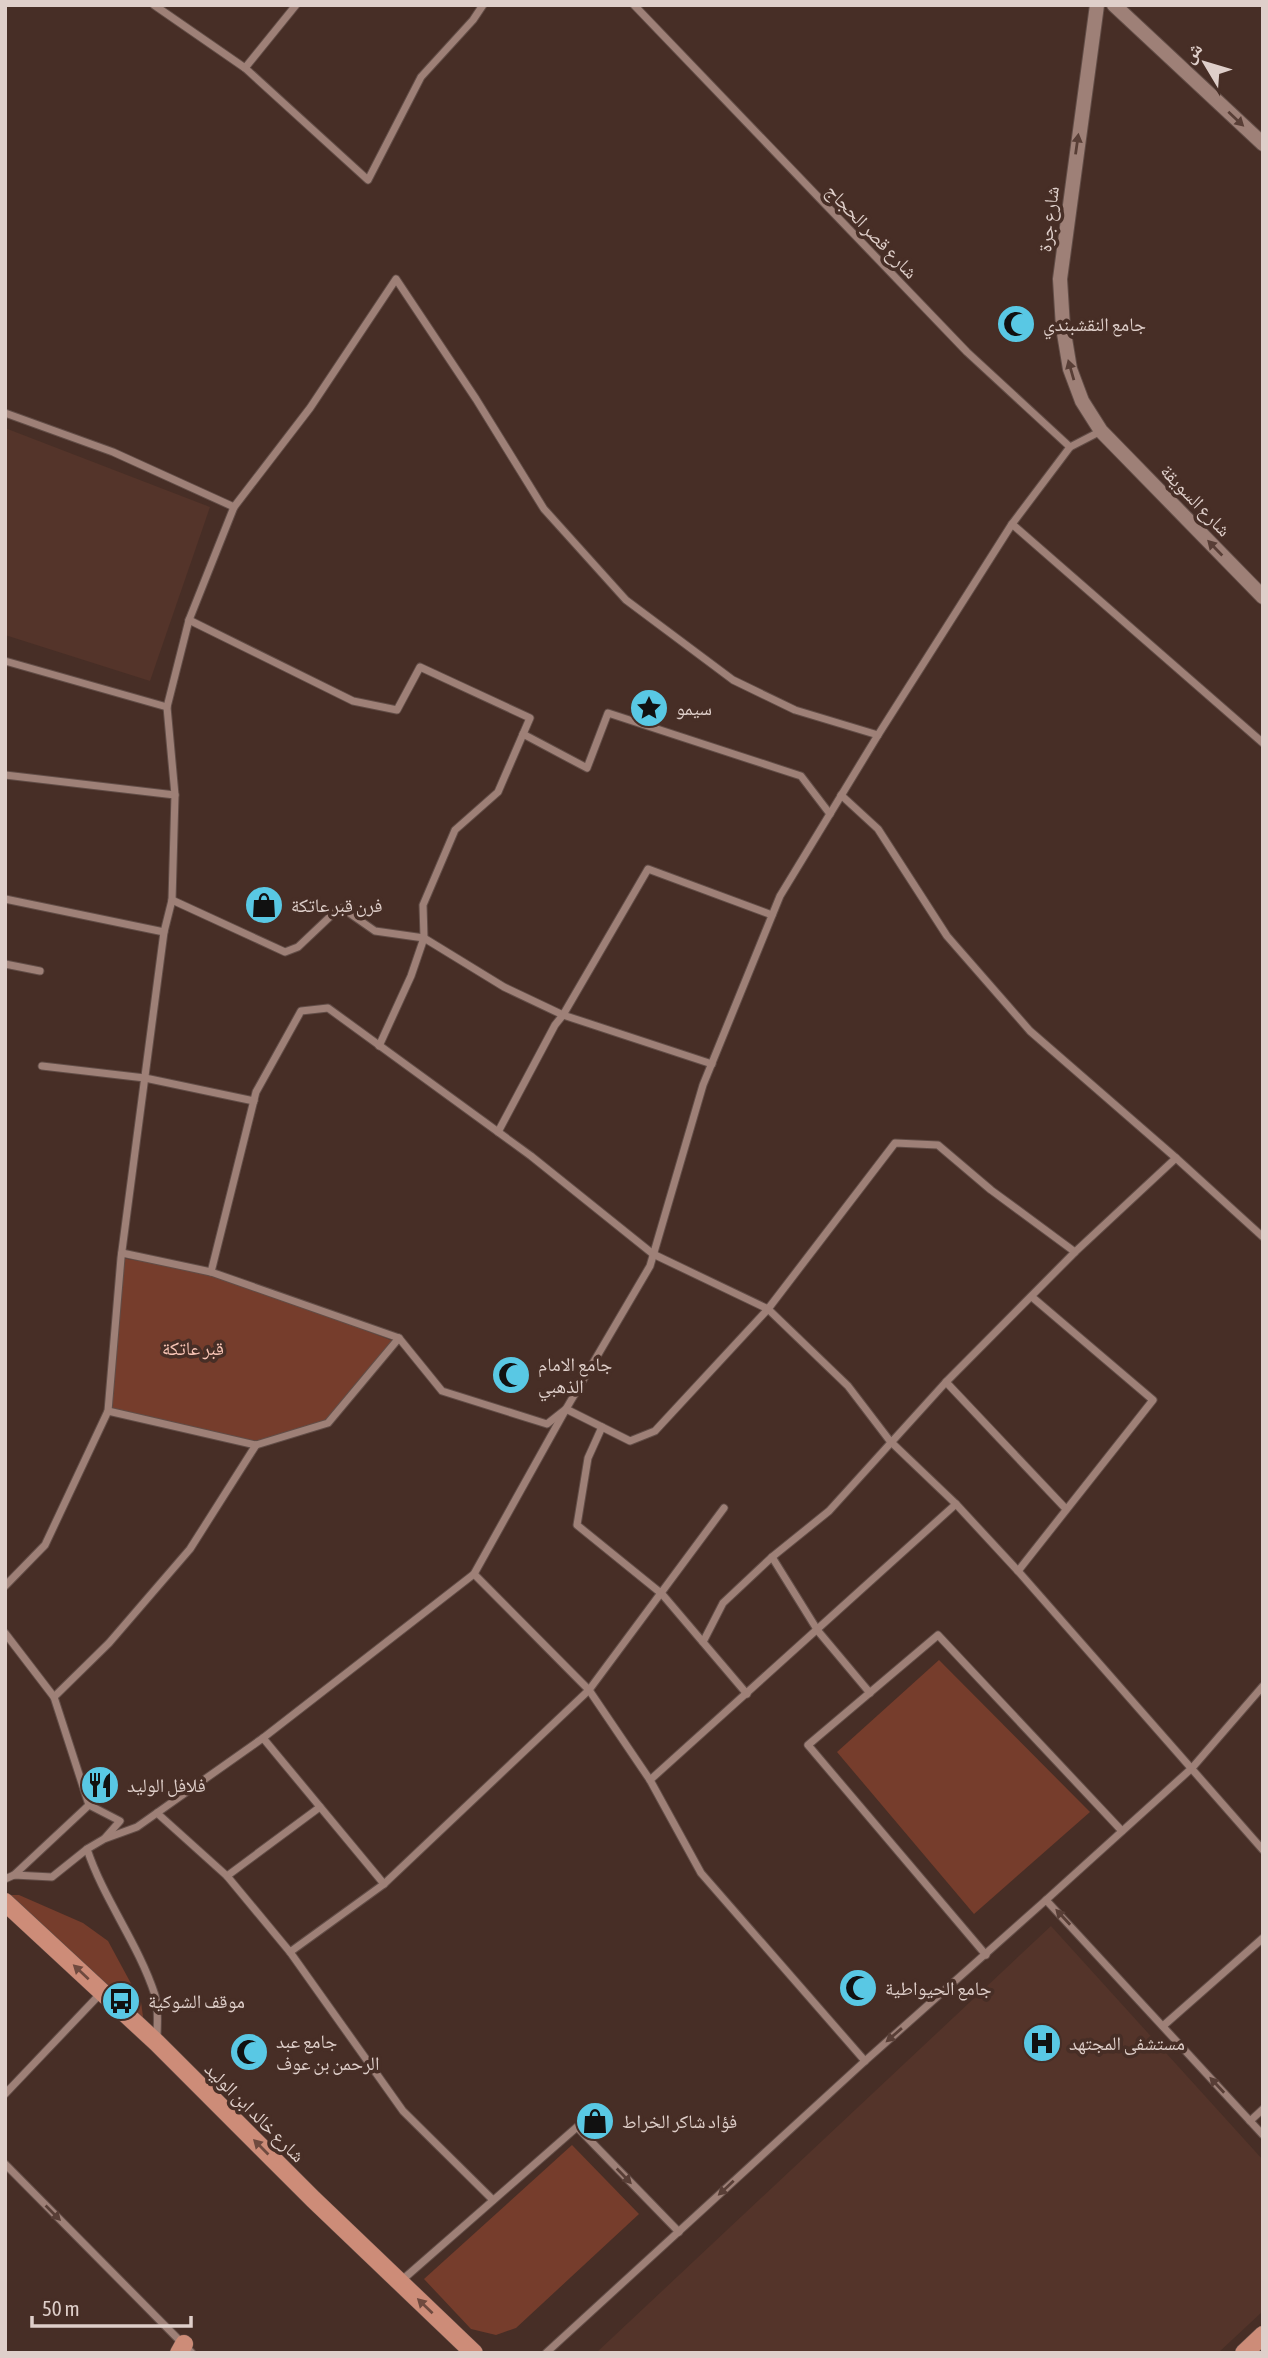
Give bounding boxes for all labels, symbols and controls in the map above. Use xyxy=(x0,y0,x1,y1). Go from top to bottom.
north arrow xyxy=(1170,28,1240,98)
text: ش xyxy=(1177,38,1207,68)
one-way arrow xyxy=(1227,110,1244,127)
one-way arrow xyxy=(1072,133,1083,155)
street label: شارع قصر الحجاج xyxy=(821,179,922,283)
street label: شارع جرة xyxy=(1033,185,1064,253)
mosque icon: جامع النقشبندي xyxy=(995,303,1037,345)
place label: جامع النقشبندي xyxy=(1043,313,1146,340)
one-way arrow xyxy=(1066,359,1076,380)
street label: شارع السويقة xyxy=(1156,460,1236,541)
one-way arrow xyxy=(1207,540,1223,556)
place icon: سيمو xyxy=(628,687,670,729)
place label: سيمو xyxy=(676,697,712,720)
shop icon: فرن قبر عاتكة xyxy=(243,884,285,926)
place label: فرن قبر عاتكة xyxy=(291,894,382,917)
park label: قبر عاتكة xyxy=(162,1337,224,1360)
place label: جامع الامام الذهبي xyxy=(538,1353,612,1402)
mosque icon: جامع الامام الذهبي xyxy=(490,1354,532,1396)
restaurant icon: فلافل الوليد xyxy=(79,1764,121,1806)
place label: فلافل الوليد xyxy=(127,1774,206,1797)
one-way arrow xyxy=(1055,1909,1071,1926)
one-way arrow xyxy=(73,1964,90,1980)
mosque icon: جامع الحيواطية xyxy=(837,1967,879,2009)
place label: جامع الحيواطية xyxy=(885,1977,992,2001)
bus stop icon: موقف الشوكية xyxy=(100,1980,142,2022)
place label: موقف الشوكية xyxy=(148,1990,245,2013)
hospital icon: مستشفى المجتهد xyxy=(1021,2022,1063,2064)
one-way arrow xyxy=(886,2027,903,2042)
place label: جامع عبد الرحمن بن عوف xyxy=(276,2030,379,2075)
mosque icon: جامع عبد الرحمن بن عوف xyxy=(228,2031,270,2073)
place label: مستشفى المجتهد xyxy=(1069,2032,1185,2055)
street label: شارع خالد ابن الوليد xyxy=(200,2058,309,2167)
one-way arrow xyxy=(1209,2077,1225,2094)
shop icon: فؤاد شاكر الخراط xyxy=(574,2100,616,2142)
place label: فؤاد شاكر الخراط xyxy=(622,2110,737,2133)
one-way arrow xyxy=(253,2139,270,2156)
one-way arrow xyxy=(616,2167,632,2184)
one-way arrow xyxy=(718,2180,735,2196)
one-way arrow xyxy=(45,2204,62,2221)
scale bar xyxy=(32,2284,191,2328)
text: 50 m xyxy=(42,2296,80,2320)
one-way arrow xyxy=(417,2298,434,2314)

